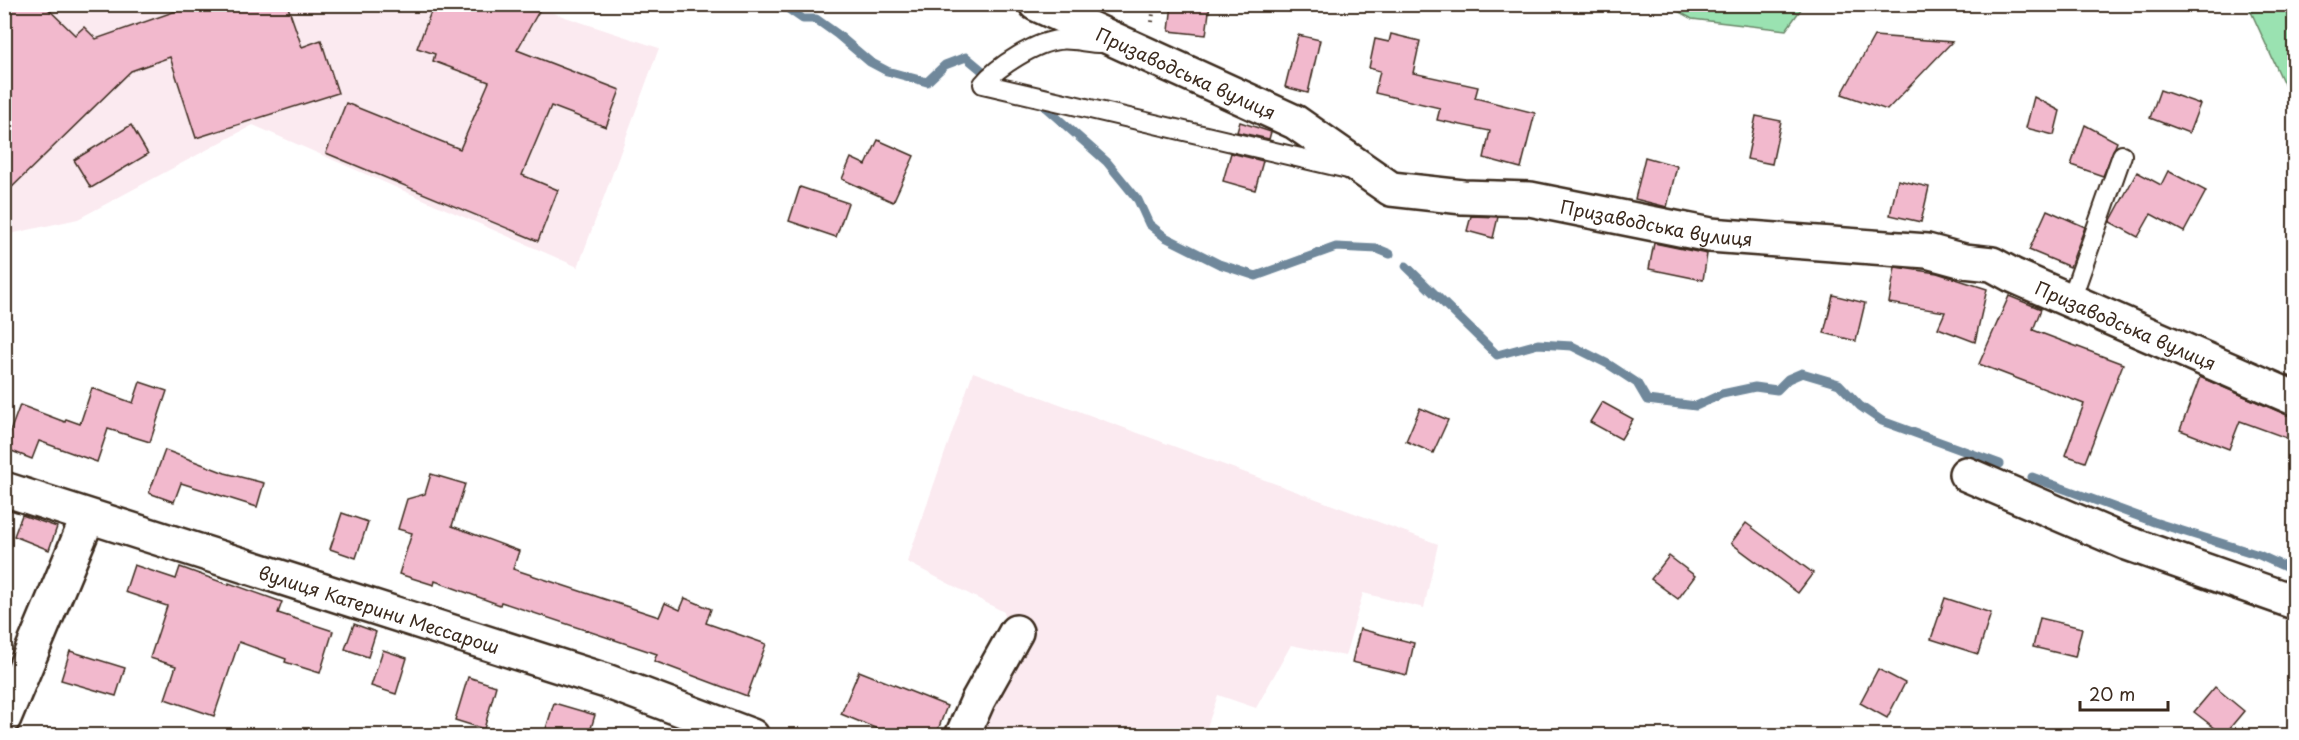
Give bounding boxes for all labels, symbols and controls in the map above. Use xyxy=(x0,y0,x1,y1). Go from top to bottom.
street label: Призаводська вулиця xyxy=(1092,20,1280,125)
street label: Призаводська вулиця xyxy=(1558,192,1754,252)
street label: Призаводська вулиця xyxy=(2031,273,2221,376)
street label: вулиця Катерини Мессарош xyxy=(256,558,503,660)
scale bar xyxy=(2080,674,2168,712)
text: 20 m xyxy=(2089,680,2135,707)

